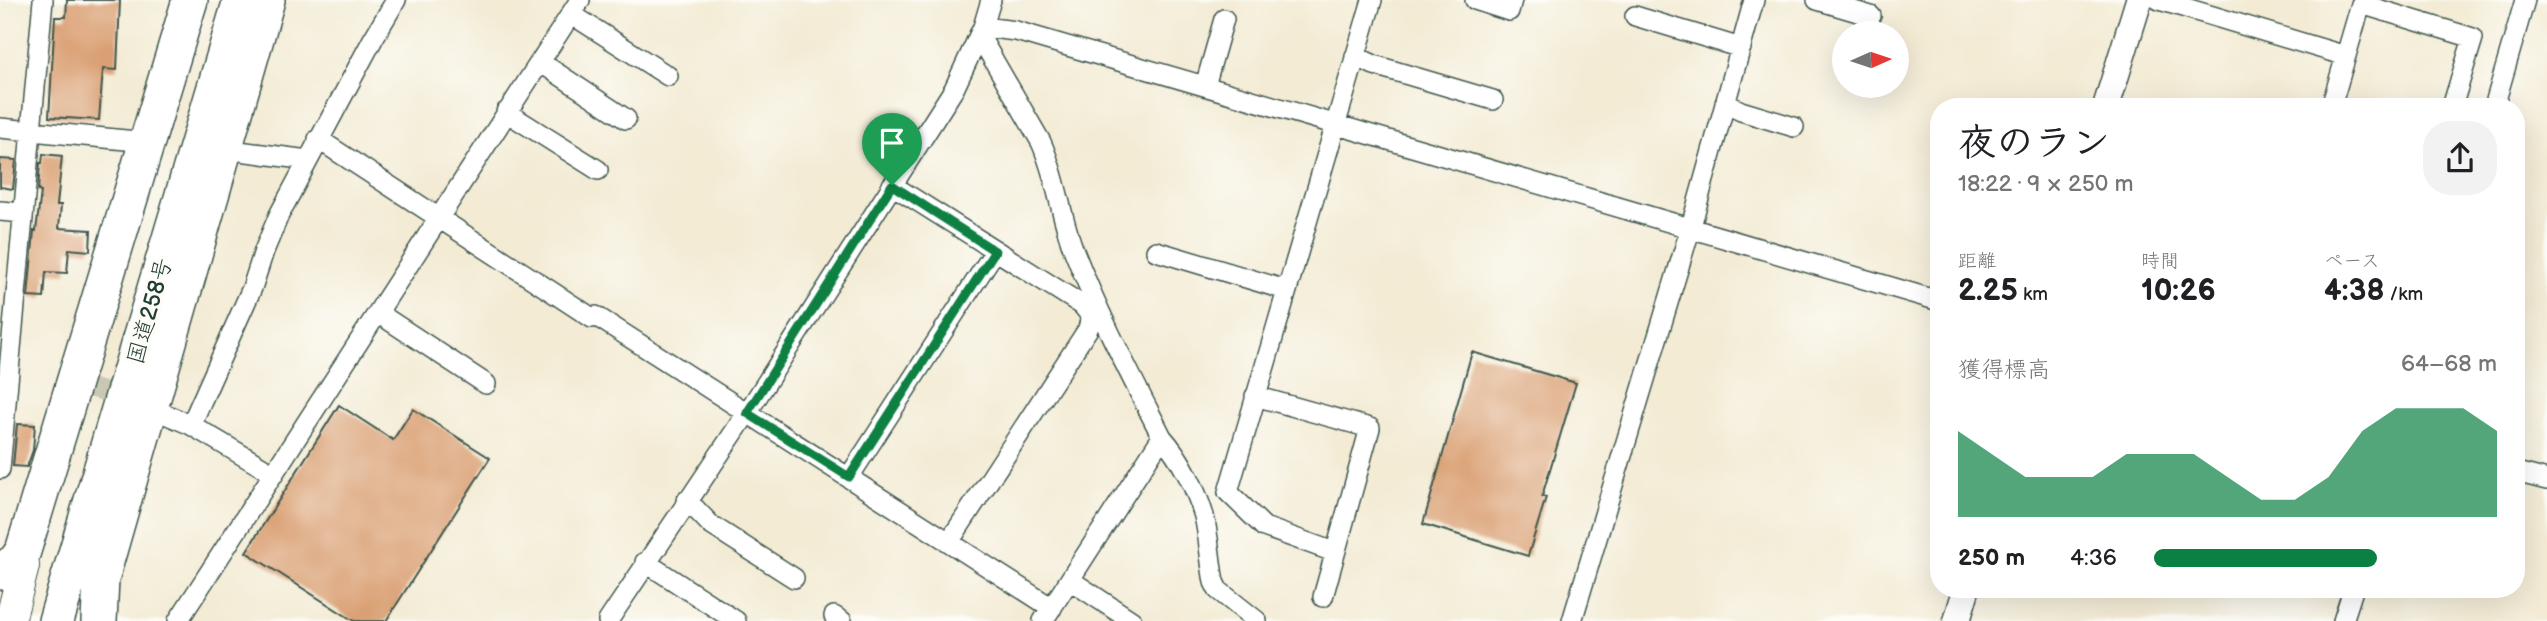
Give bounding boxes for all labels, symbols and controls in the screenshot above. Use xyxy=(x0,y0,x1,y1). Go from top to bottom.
north arrow xyxy=(1832,21,1909,98)
map controls xyxy=(1832,21,1909,98)
pin xyxy=(862,113,922,185)
text: 夜のラン xyxy=(1958,121,2110,166)
button: share xyxy=(2423,121,2497,195)
icon: arrive xyxy=(873,124,911,162)
text: 18:22 · 9 × 250 m xyxy=(1958,170,2134,198)
text: 距離 xyxy=(1958,250,1996,273)
text: 時間 xyxy=(2141,250,2179,273)
text: ペース xyxy=(2324,250,2380,273)
street label: 国道258号 xyxy=(121,255,178,368)
text: 2.25 xyxy=(1958,273,2018,309)
text: 10:26 xyxy=(2141,273,2216,309)
text: 4:38 xyxy=(2324,273,2384,309)
text: km xyxy=(2018,283,2048,306)
text: /km xyxy=(2384,283,2423,306)
text: 64–68 m xyxy=(2401,350,2497,378)
text: 獲得標高 xyxy=(1958,356,2050,384)
text: 250 m xyxy=(1958,544,2025,572)
text: 4:36 xyxy=(2070,544,2117,572)

